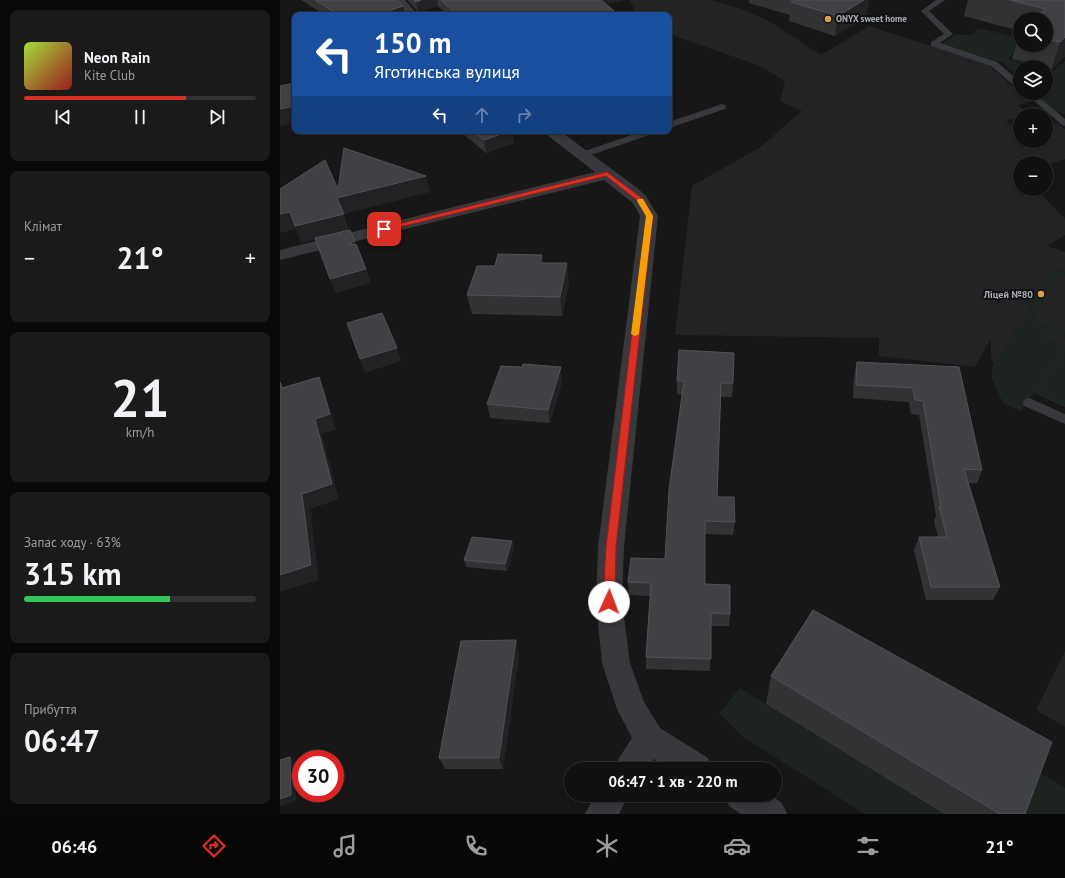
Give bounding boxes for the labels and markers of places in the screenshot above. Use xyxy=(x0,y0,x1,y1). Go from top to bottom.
place label: ONYX sweet home xyxy=(836,13,907,24)
marker: ONYX sweet home xyxy=(823,14,833,24)
pin xyxy=(367,212,401,246)
place label: Ліцей №80 xyxy=(983,288,1033,301)
marker: Ліцей №80 xyxy=(1036,289,1046,299)

